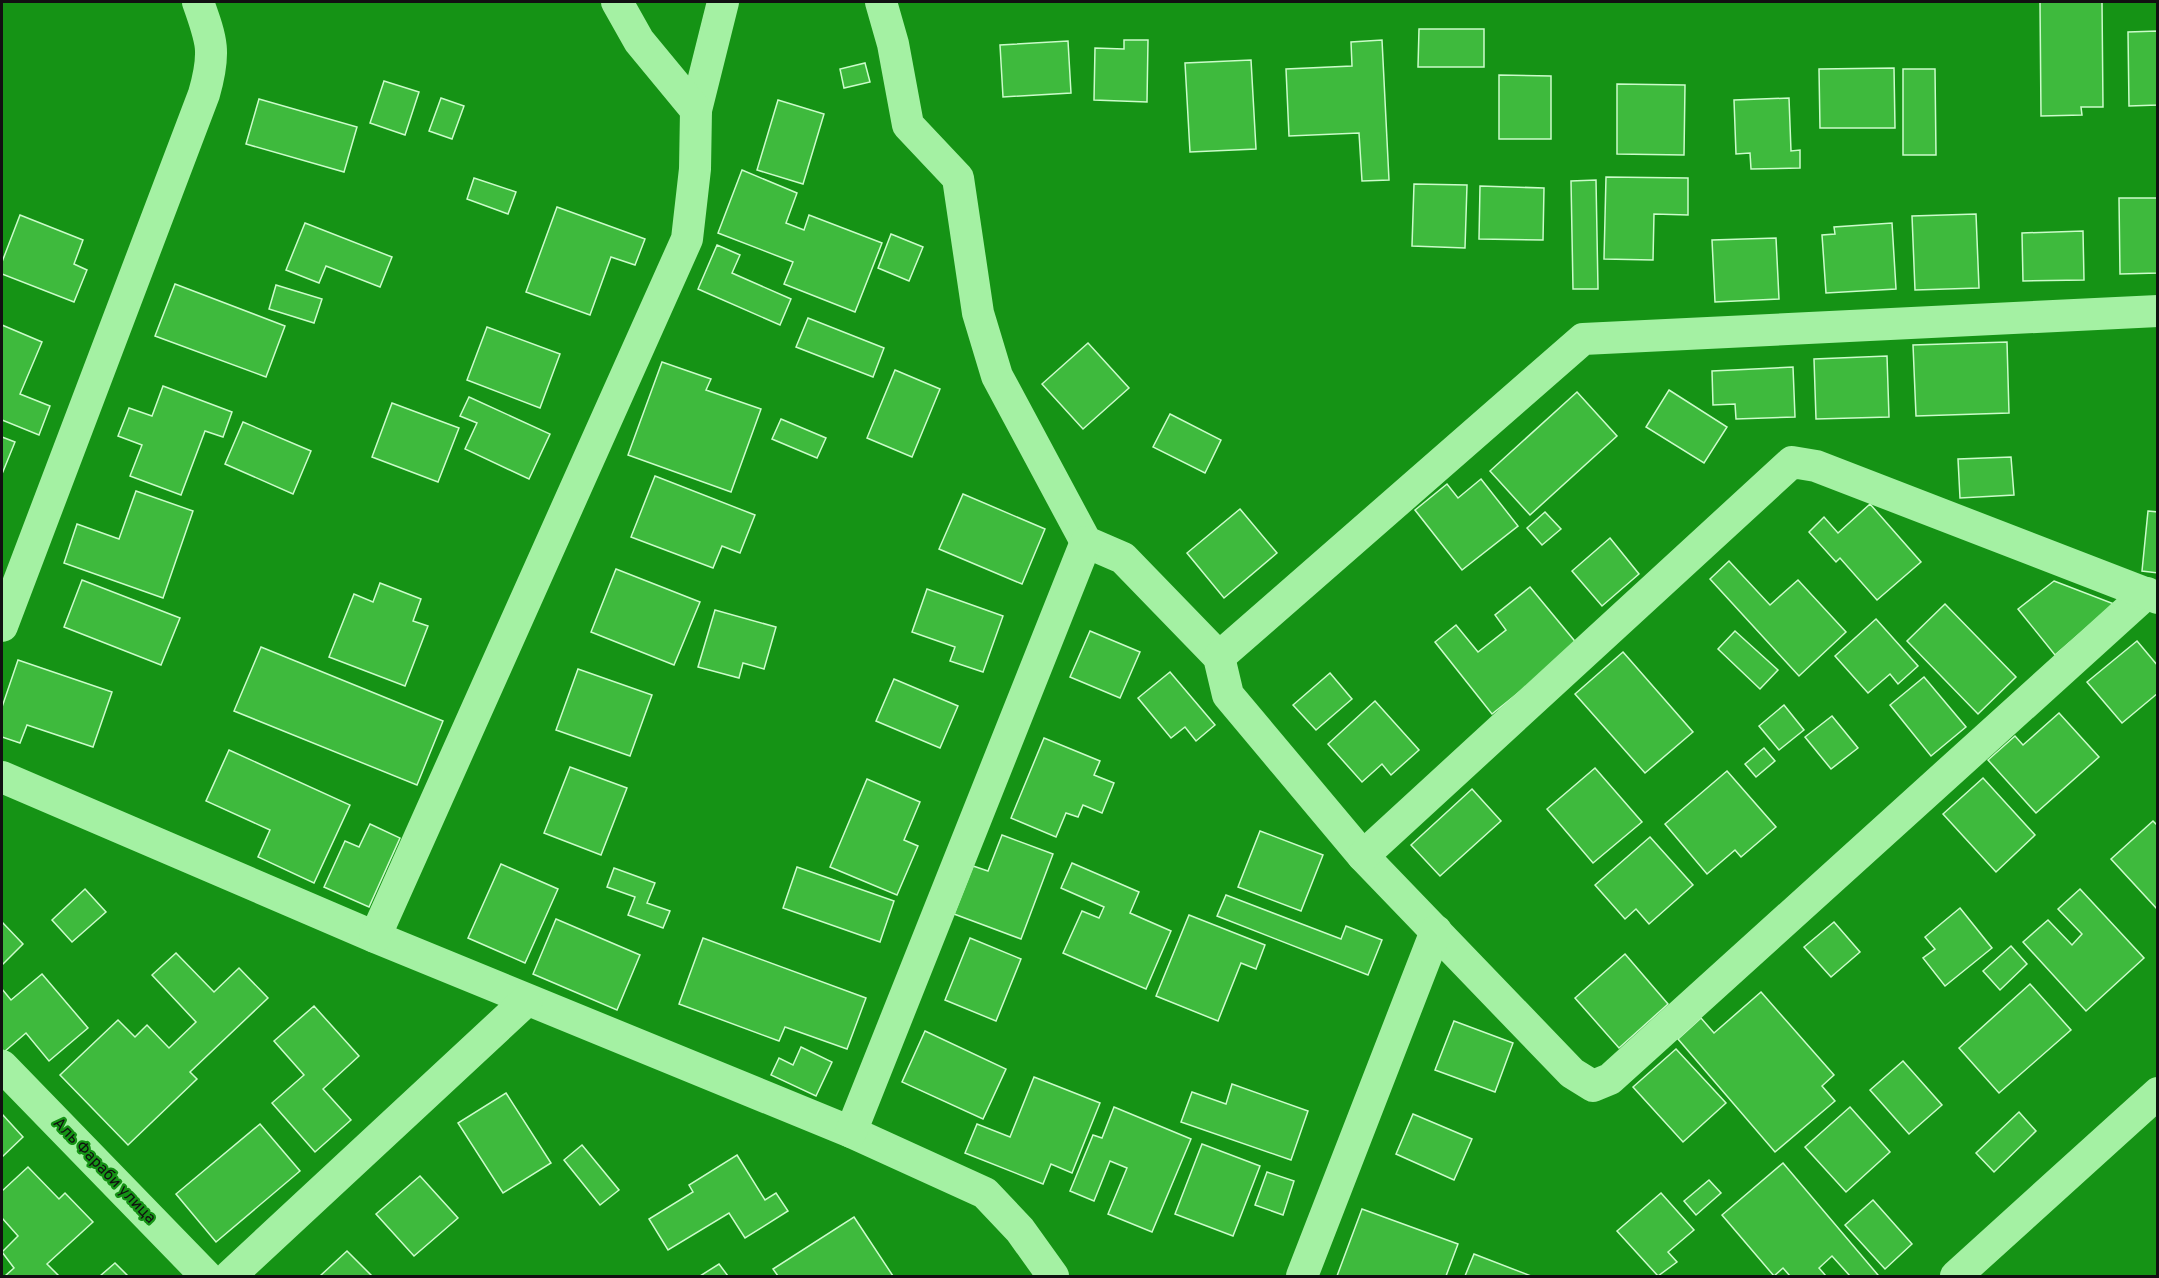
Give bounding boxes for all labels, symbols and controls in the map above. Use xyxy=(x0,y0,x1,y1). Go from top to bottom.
street label: Аль Фараби улица xyxy=(48,1114,160,1228)

